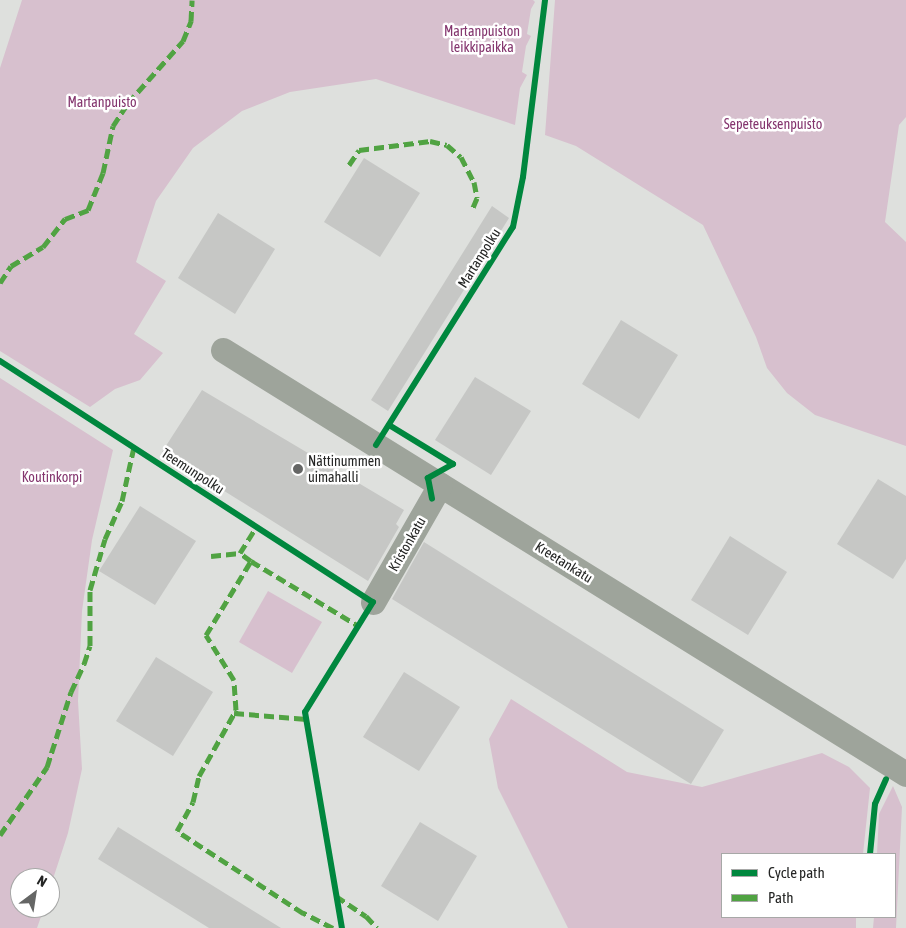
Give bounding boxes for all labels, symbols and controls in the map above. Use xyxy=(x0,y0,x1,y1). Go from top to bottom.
park label: Martanpuiston leikkipaikka xyxy=(444,23,520,56)
park label: Martanpuisto xyxy=(67,94,137,110)
park label: Sepeteuksenpuisto xyxy=(724,116,822,132)
street label: Martanpolku xyxy=(454,225,504,291)
street label: Teemunpolku xyxy=(158,445,228,497)
place label: Nättinummen uimahalli xyxy=(308,453,381,486)
marker: Nättinummen uimahalli xyxy=(292,463,304,475)
park label: Koutinkorpi xyxy=(22,469,82,485)
street label: Kristonkatu xyxy=(385,514,429,574)
street label: Kreetankatu xyxy=(532,538,596,586)
legend xyxy=(721,853,896,918)
text: Cycle path xyxy=(768,864,825,881)
north arrow xyxy=(10,868,60,918)
text: N xyxy=(35,872,50,890)
text: Path xyxy=(768,889,794,906)

